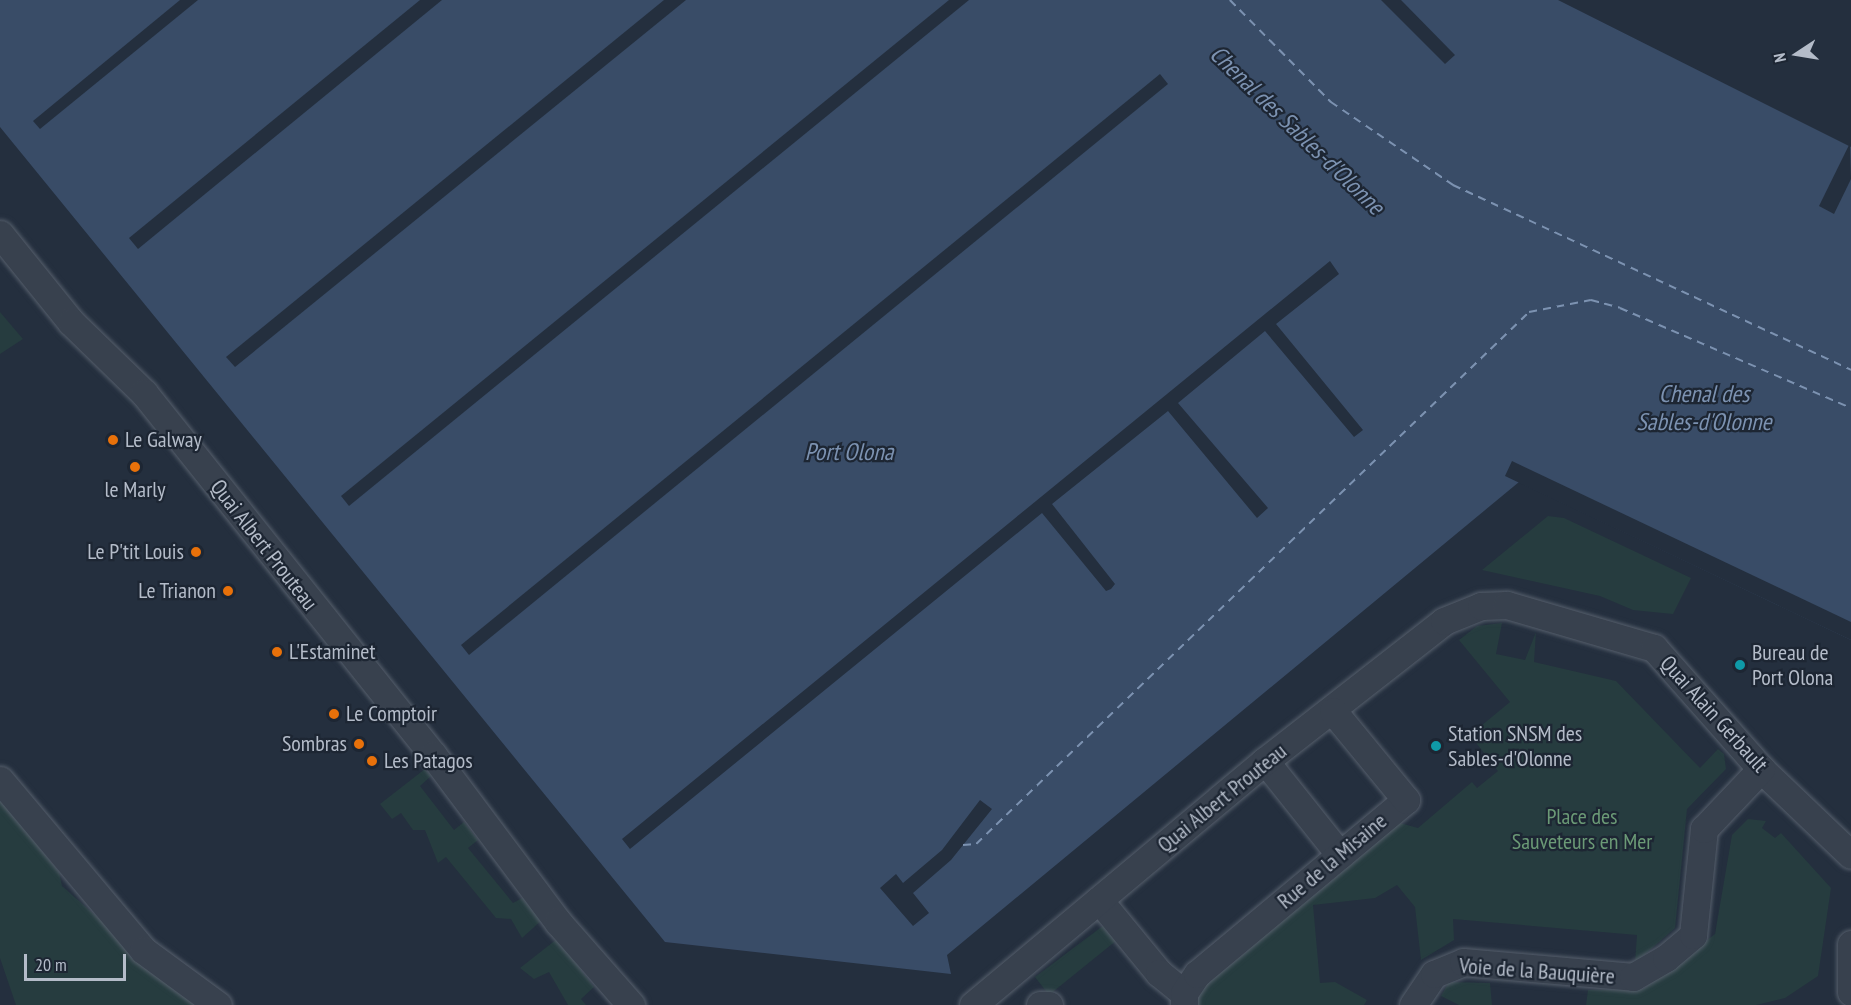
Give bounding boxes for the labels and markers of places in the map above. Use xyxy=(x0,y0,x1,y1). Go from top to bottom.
place label: Le Galway xyxy=(125,427,202,453)
marker: Le Galway xyxy=(106,433,120,447)
marker: le Marly xyxy=(128,460,142,474)
place label: le Marly xyxy=(104,477,166,503)
place label: Le P'tit Louis xyxy=(87,539,184,565)
marker: Le P'tit Louis xyxy=(189,545,203,559)
place label: Le Trianon xyxy=(138,578,216,604)
marker: Le Trianon xyxy=(221,584,235,598)
place label: L'Estaminet xyxy=(289,639,375,665)
place label: Bureau de Port Olona xyxy=(1752,639,1833,690)
marker: L'Estaminet xyxy=(270,645,284,659)
marker: Bureau de Port Olona xyxy=(1733,658,1747,672)
place label: Le Comptoir xyxy=(346,701,437,727)
marker: Le Comptoir xyxy=(327,707,341,721)
place label: Station SNSM des Sables-d'Olonne xyxy=(1448,720,1582,772)
place label: Sombras xyxy=(282,731,347,757)
marker: Sombras xyxy=(352,737,366,751)
marker: Station SNSM des Sables-d'Olonne xyxy=(1429,739,1443,753)
place label: Les Patagos xyxy=(384,748,473,774)
marker: Les Patagos xyxy=(365,754,379,768)

